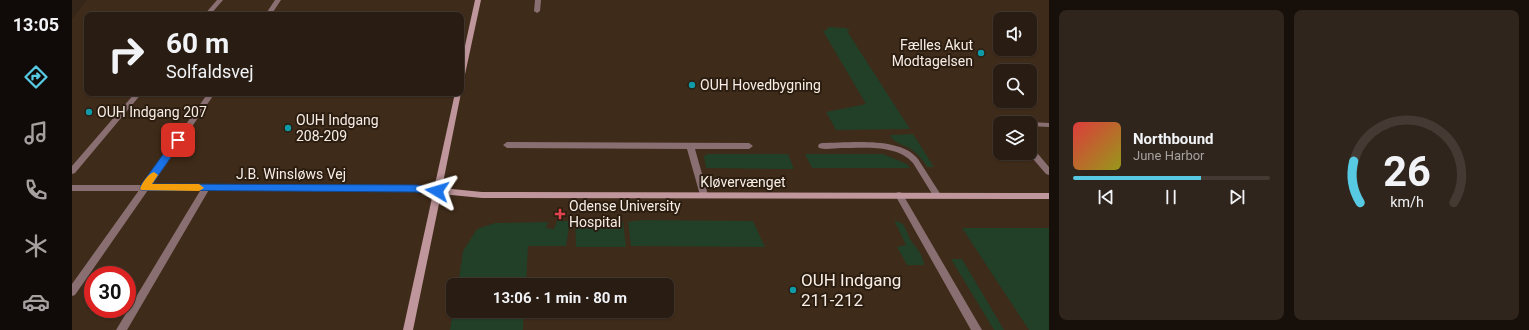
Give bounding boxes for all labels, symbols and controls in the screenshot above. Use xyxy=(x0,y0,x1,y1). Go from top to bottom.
map controls xyxy=(993,12,1037,160)
button: sound xyxy=(993,12,1037,56)
text: 13:05 xyxy=(13,14,59,35)
text: 60 m xyxy=(166,27,229,60)
icon: right xyxy=(100,28,152,80)
place label: Fælles Akut Modtagelsen xyxy=(892,37,973,69)
marker: Fælles Akut Modtagelsen xyxy=(976,48,986,58)
text: Solfaldsvej xyxy=(166,61,254,82)
icon: directions xyxy=(22,63,50,91)
button: search xyxy=(993,64,1037,108)
place label: OUH Hovedbygning xyxy=(700,77,821,93)
marker: OUH Hovedbygning xyxy=(687,80,697,90)
place label: OUH Indgang 207 xyxy=(97,104,207,120)
marker: OUH Indgang 207 xyxy=(84,107,94,117)
place label: OUH Indgang 208-209 xyxy=(296,112,379,144)
button: layers xyxy=(993,116,1037,160)
icon: music xyxy=(22,119,50,147)
pin xyxy=(161,123,195,157)
marker: OUH Indgang 208-209 xyxy=(283,123,293,133)
icon: arrive xyxy=(167,129,189,151)
text: Northbound xyxy=(1133,130,1214,148)
text: 26 xyxy=(1383,147,1430,196)
text: June Harbor xyxy=(1133,148,1205,163)
street label: J.B. Winsløws Vej xyxy=(236,166,346,182)
position arrow xyxy=(416,170,458,212)
street label: Kløvervænget xyxy=(700,174,786,190)
icon: phone xyxy=(22,176,50,204)
icon: previous xyxy=(1095,186,1117,208)
icon: pause xyxy=(1160,186,1182,208)
icon: next xyxy=(1226,186,1248,208)
text: km/h xyxy=(1390,194,1423,210)
place label: Odense University Hospital xyxy=(569,198,681,230)
marker: Odense University Hospital xyxy=(554,208,566,220)
icon: climate xyxy=(22,232,50,260)
speed limit sign: 30 xyxy=(84,266,136,318)
place label: OUH Indgang 211-212 xyxy=(801,270,901,310)
marker: OUH Indgang 211-212 xyxy=(788,285,798,295)
icon: car xyxy=(22,288,50,316)
text: 13:06 · 1 min · 80 m xyxy=(493,289,627,307)

